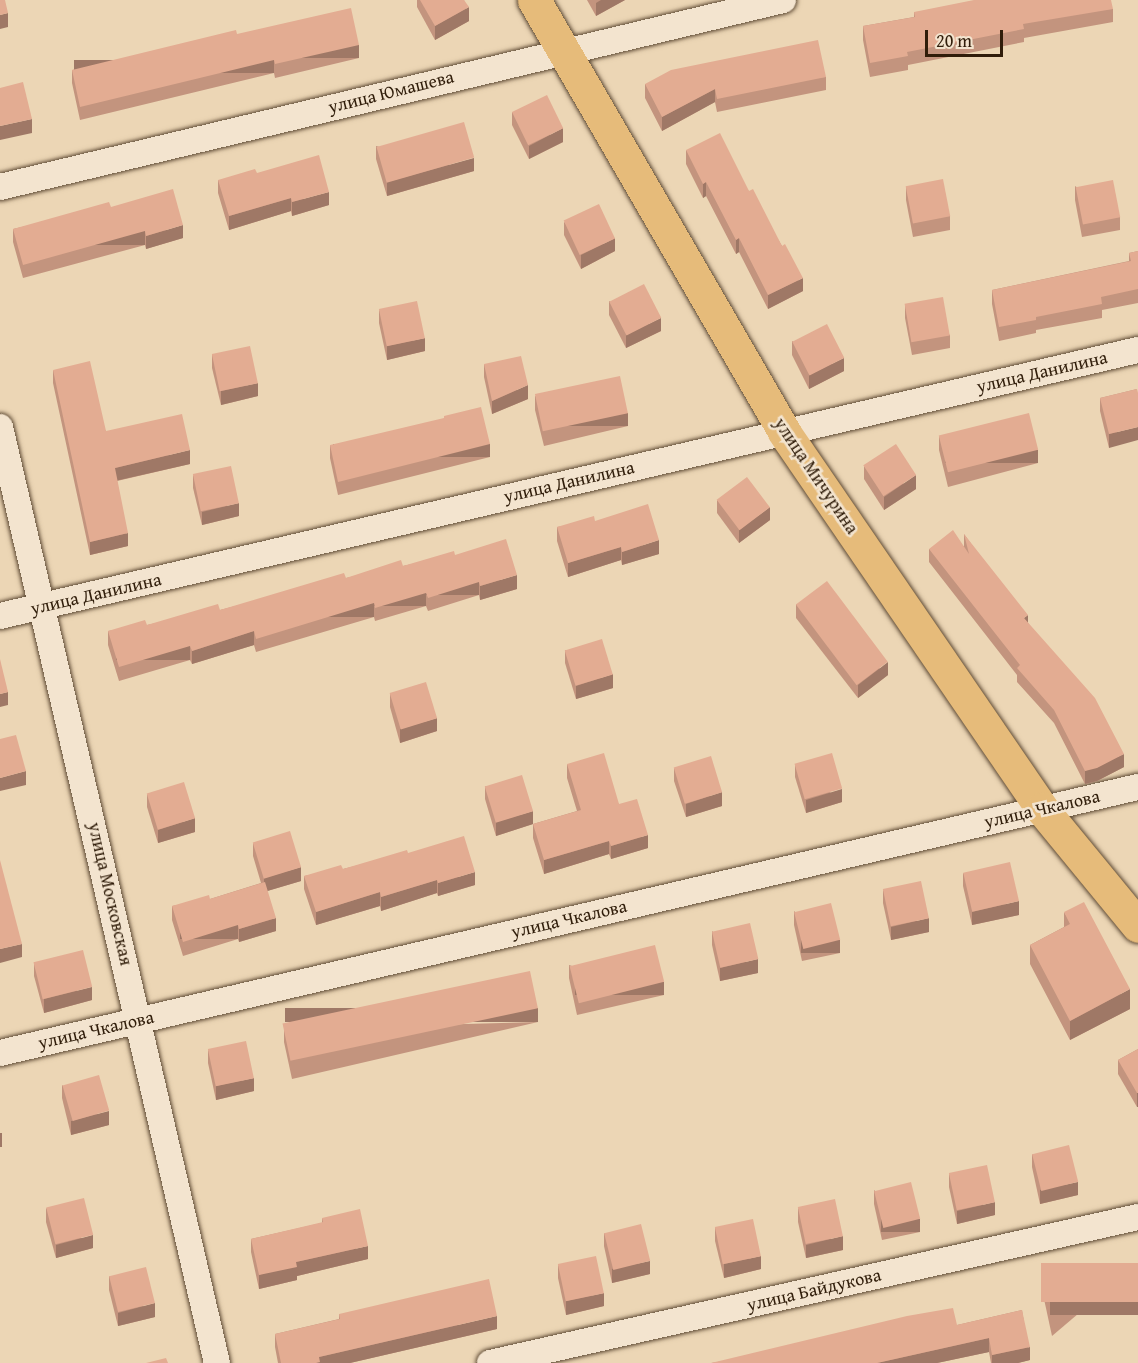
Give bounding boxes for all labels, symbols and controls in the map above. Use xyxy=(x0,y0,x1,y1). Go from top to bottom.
scale bar xyxy=(928,18,1006,56)
text: 20 m xyxy=(936,27,972,54)
street label: улица Юмашева xyxy=(326,66,456,118)
street label: улица Данилина xyxy=(975,346,1109,398)
street label: улица Мичурина xyxy=(769,414,863,538)
street label: улица Данилина xyxy=(502,456,636,508)
street label: улица Данилина xyxy=(29,568,163,620)
street label: улица Чкалова xyxy=(982,785,1102,833)
street label: улица Московская xyxy=(83,820,137,968)
street label: улица Чкалова xyxy=(509,895,629,943)
street label: улица Чкалова xyxy=(36,1006,156,1054)
street label: улица Байдукова xyxy=(745,1264,883,1316)

